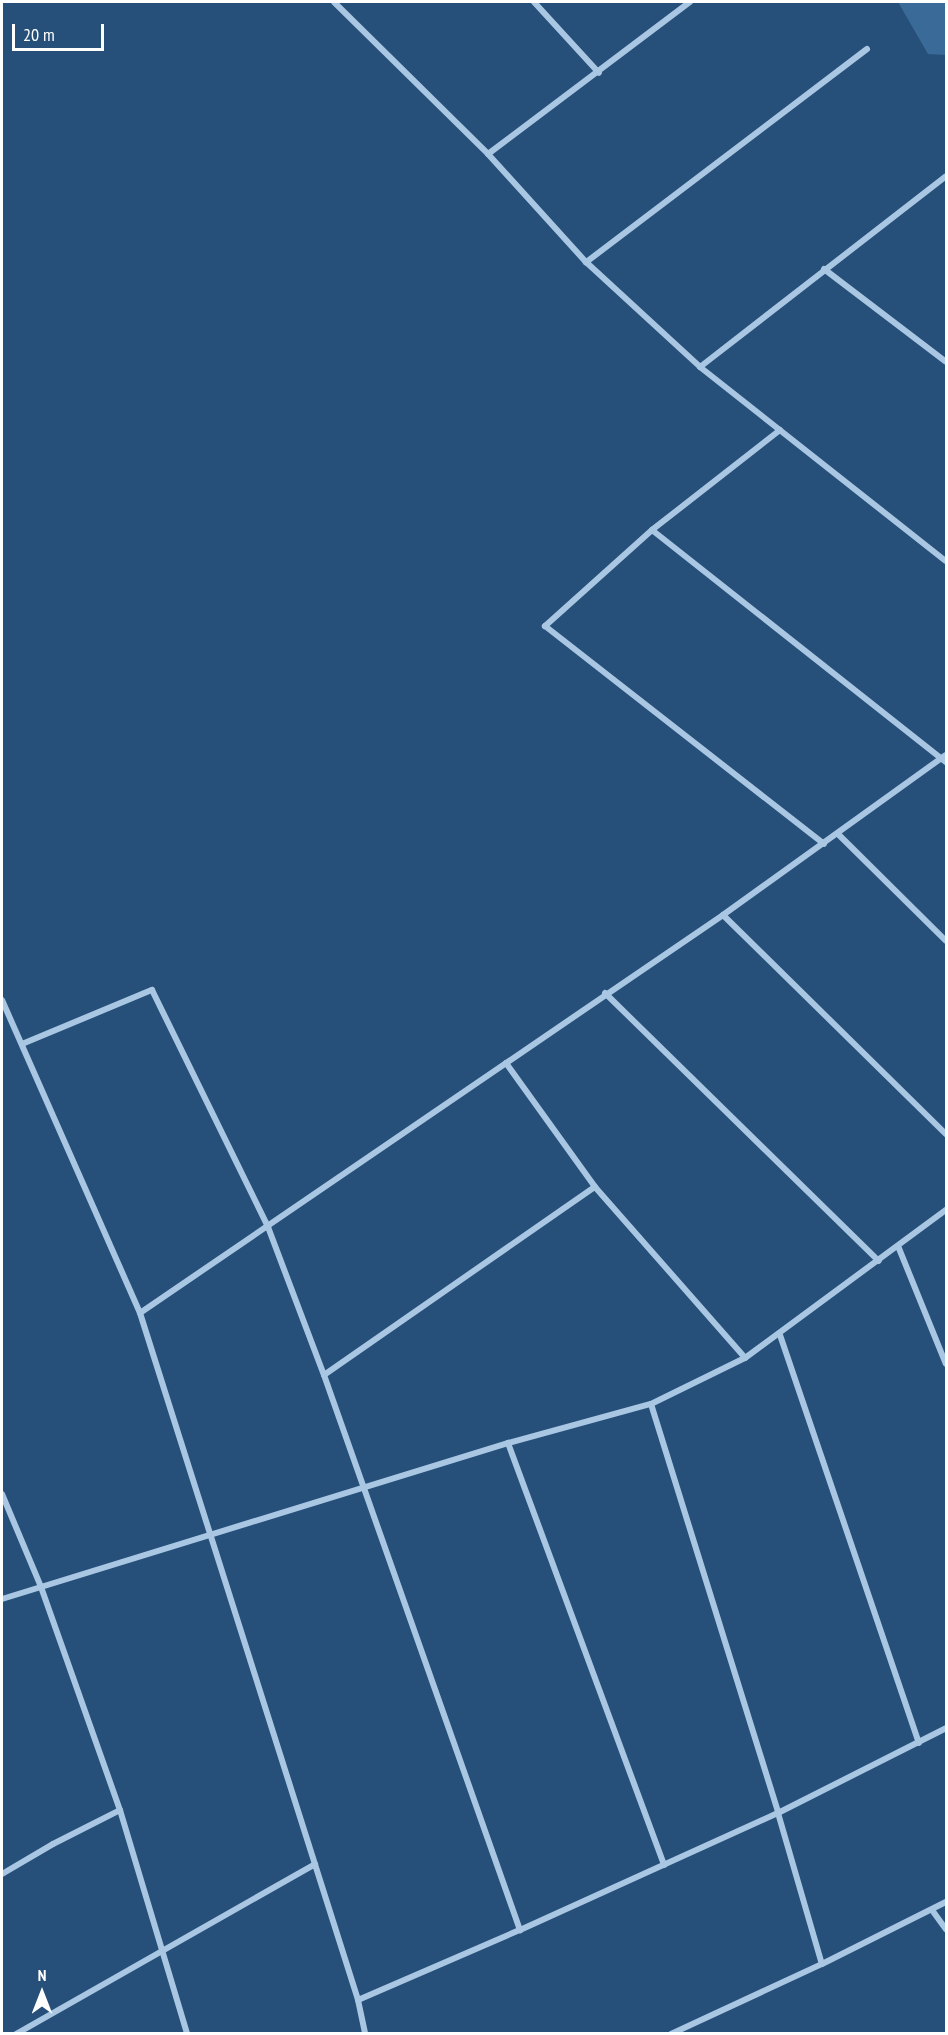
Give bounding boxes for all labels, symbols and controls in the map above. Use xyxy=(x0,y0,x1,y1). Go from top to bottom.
scale bar xyxy=(15,12,106,50)
text: 20 m xyxy=(23,23,55,46)
north arrow xyxy=(12,1963,72,2023)
text: N xyxy=(38,1965,46,1985)

